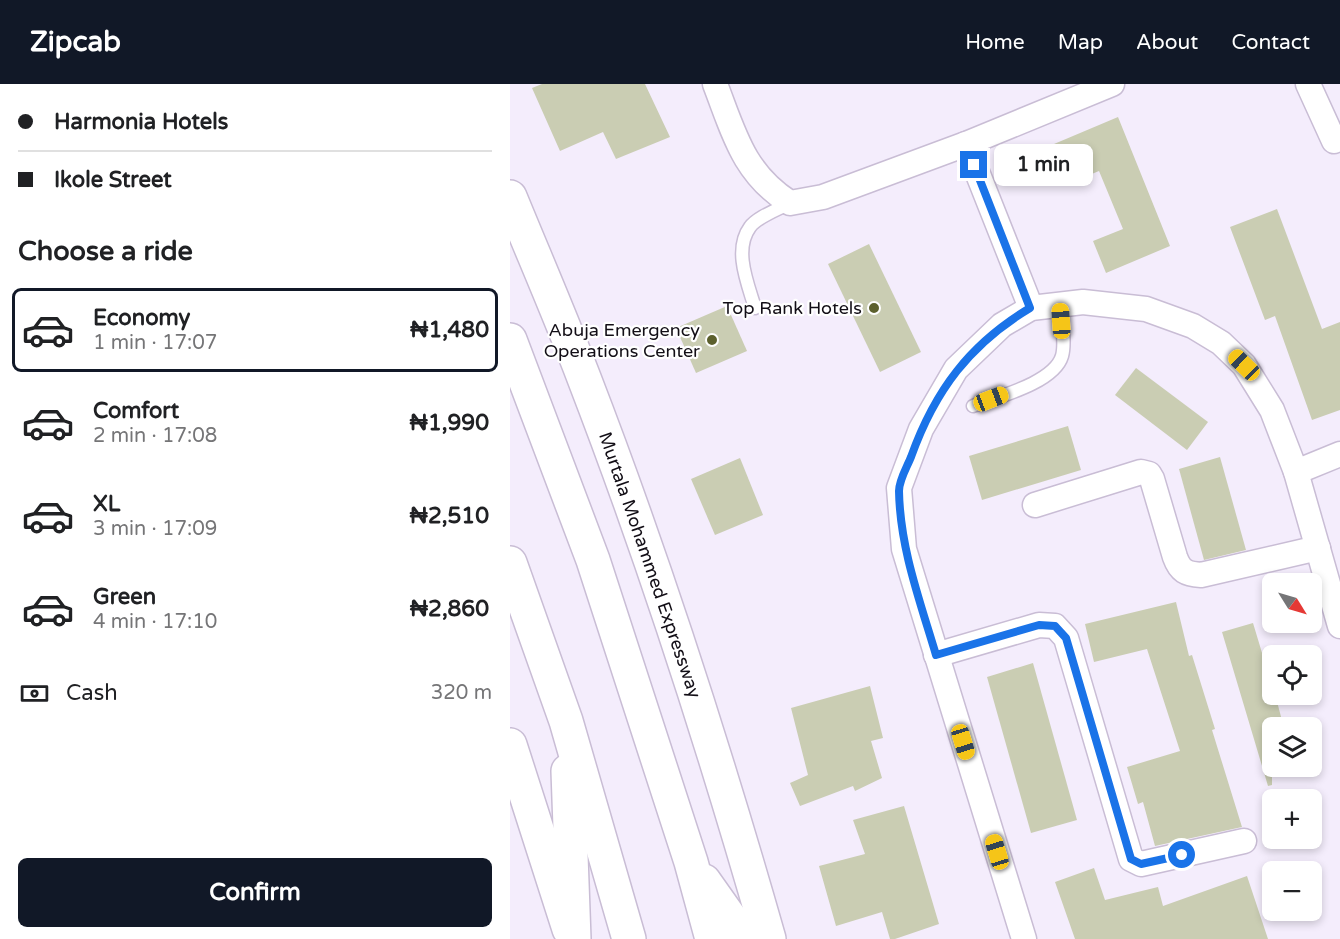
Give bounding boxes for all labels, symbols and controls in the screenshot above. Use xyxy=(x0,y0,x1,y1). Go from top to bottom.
text: Zipcab xyxy=(30,25,121,59)
text: Home xyxy=(965,30,1025,55)
text: Map xyxy=(1058,30,1103,55)
text: About xyxy=(1136,30,1198,55)
text: Contact xyxy=(1231,30,1310,55)
text: Harmonia Hotels xyxy=(54,109,228,135)
callout: 1 min xyxy=(995,144,1094,186)
route end xyxy=(960,151,987,178)
text: 1 min xyxy=(1017,153,1070,177)
text: Ikole Street xyxy=(54,167,172,193)
text: Choose a ride xyxy=(18,235,193,268)
place label: Top Rank Hotels xyxy=(723,297,862,319)
marker: Top Rank Hotels xyxy=(867,301,881,315)
car xyxy=(1051,302,1071,340)
icon: car xyxy=(21,303,75,357)
text: Economy xyxy=(93,305,190,331)
text: ₦1,480 xyxy=(410,317,489,343)
place label: Abuja Emergency Operations Center xyxy=(544,319,700,362)
text: 1 min · 17:07 xyxy=(93,331,217,355)
marker: Abuja Emergency Operations Center xyxy=(705,333,719,347)
car xyxy=(1225,346,1263,384)
car xyxy=(971,384,1011,414)
icon: car xyxy=(21,396,75,450)
text: Comfort xyxy=(93,398,179,424)
text: ₦1,990 xyxy=(410,410,489,436)
text: 2 min · 17:08 xyxy=(93,424,217,448)
street label: Murtala Mohammed Expressway xyxy=(594,429,706,701)
icon: car xyxy=(21,489,75,543)
text: XL xyxy=(93,491,120,517)
text: ₦2,510 xyxy=(410,503,489,529)
text: 3 min · 17:09 xyxy=(93,517,217,541)
north arrow xyxy=(1262,573,1322,633)
map controls xyxy=(1262,573,1322,921)
icon: car xyxy=(21,582,75,636)
text: Green xyxy=(93,584,156,610)
text: ₦2,860 xyxy=(410,596,489,622)
text: 4 min · 17:10 xyxy=(93,610,217,634)
button: locate xyxy=(1262,645,1322,705)
icon: cash xyxy=(18,677,51,710)
text: Cash xyxy=(66,680,118,706)
text: 320 m xyxy=(431,681,492,705)
button: layers xyxy=(1262,717,1322,777)
car xyxy=(949,722,977,762)
button: + xyxy=(1262,789,1322,849)
car xyxy=(983,832,1011,872)
route start xyxy=(1168,841,1195,868)
button: Confirm xyxy=(18,858,492,927)
button: − xyxy=(1262,861,1322,921)

